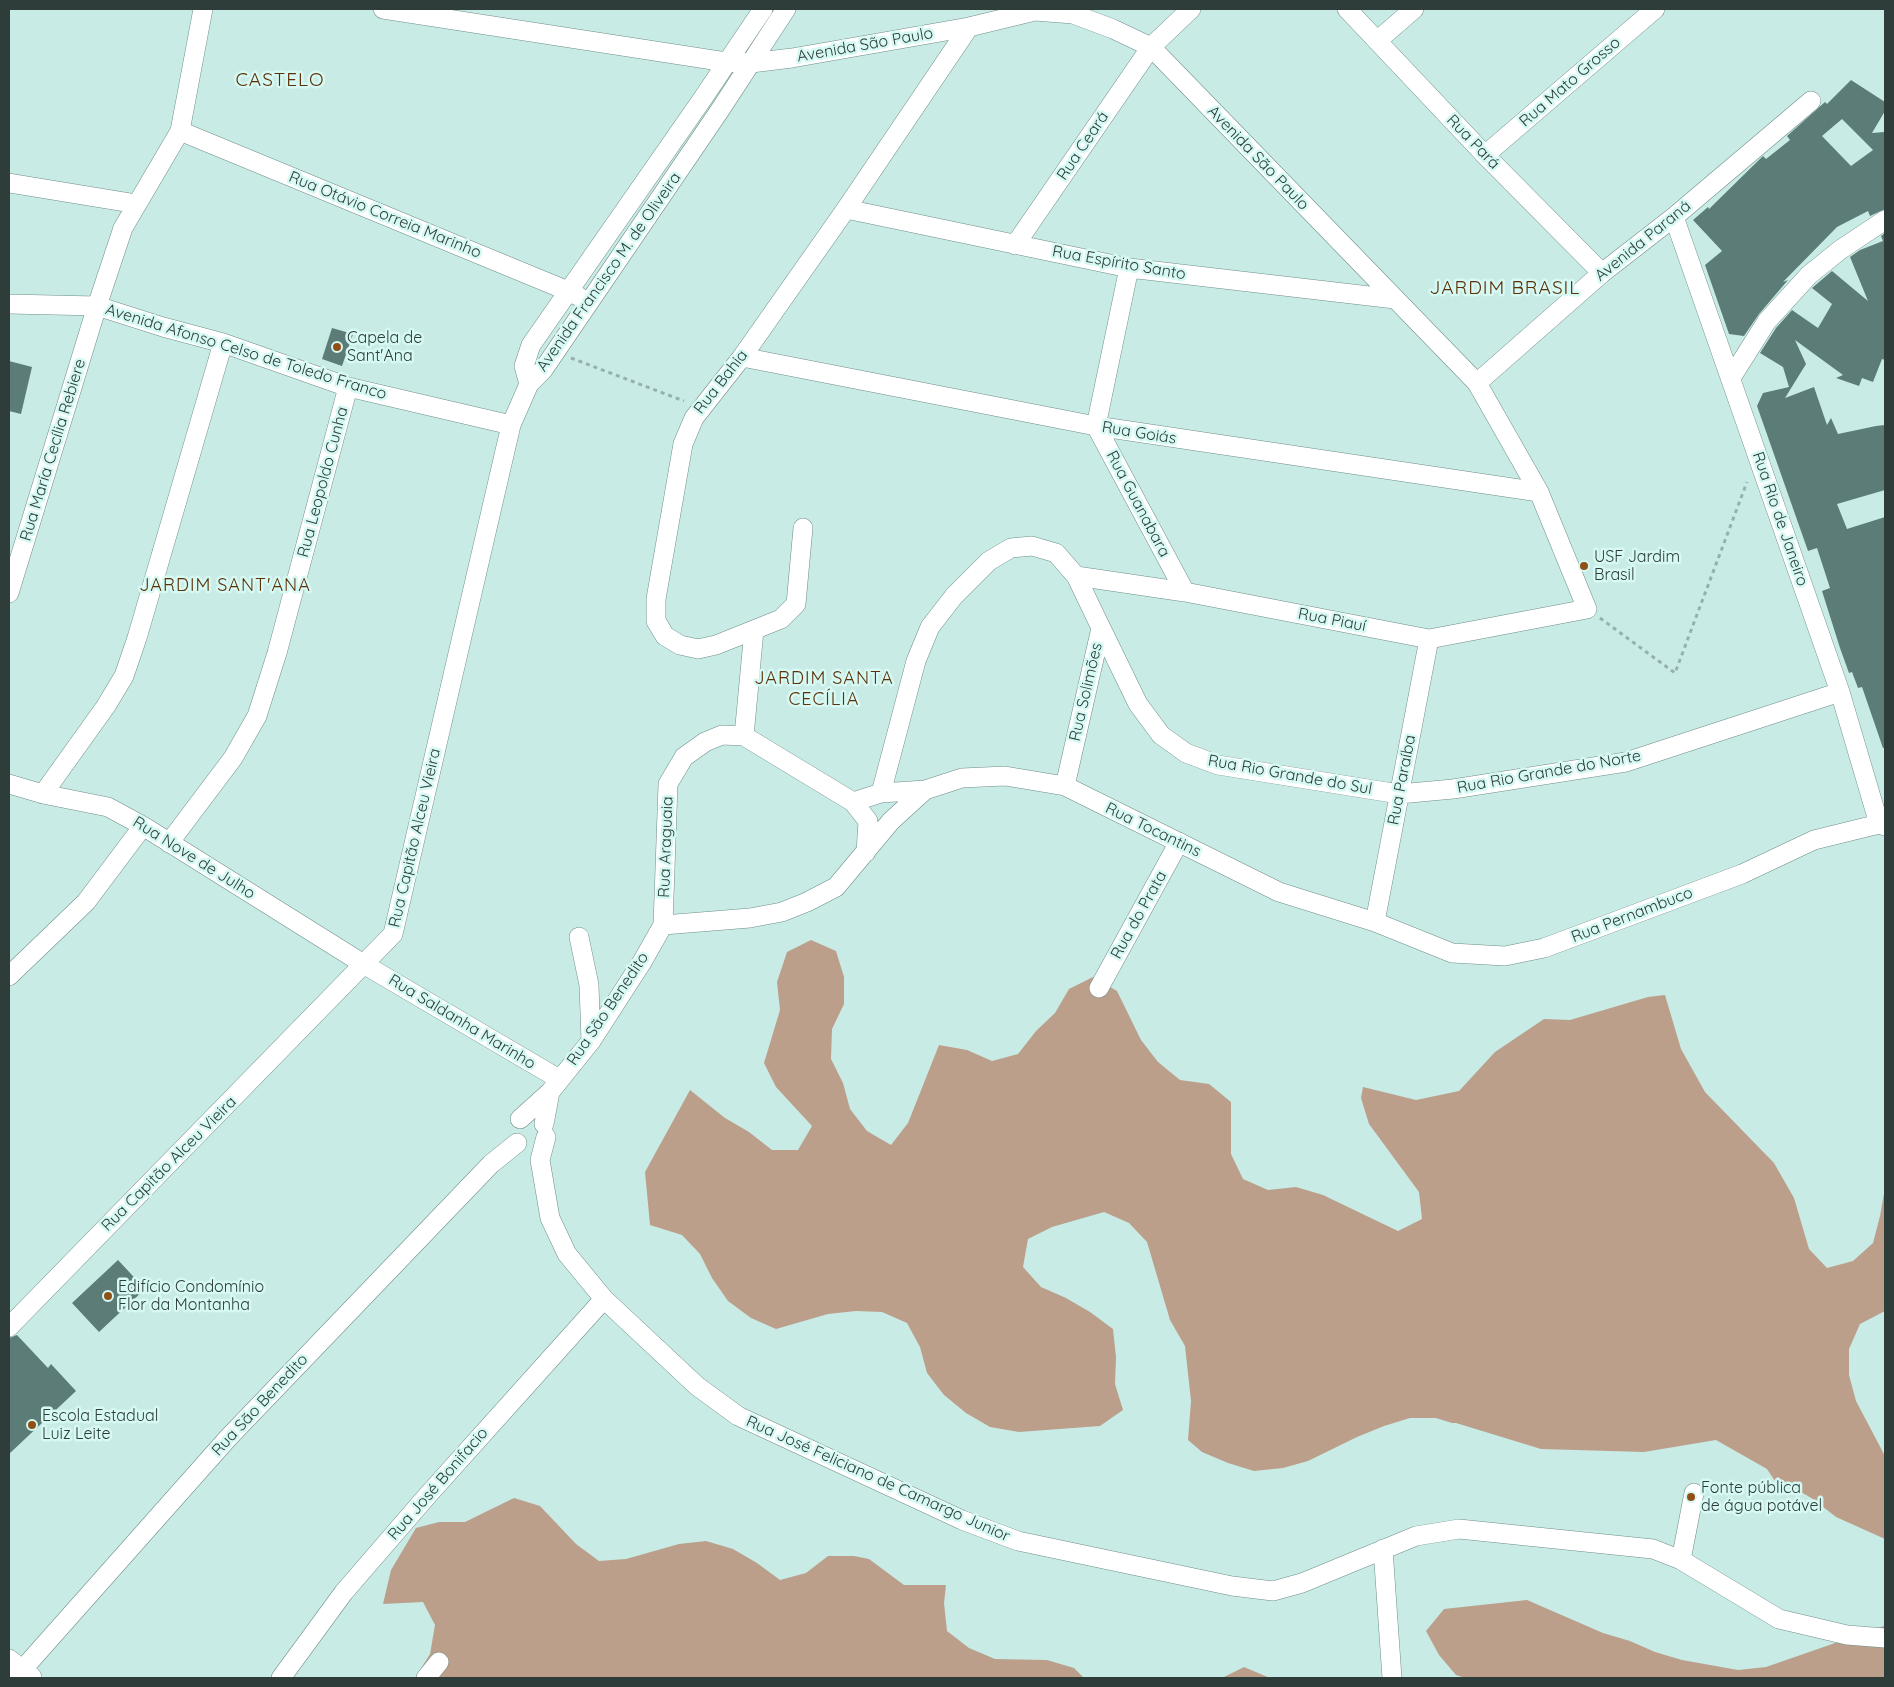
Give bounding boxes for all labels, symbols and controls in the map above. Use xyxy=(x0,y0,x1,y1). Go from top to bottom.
street label: Avenida São Paulo xyxy=(795,24,935,66)
street label: Rua Mato Grosso xyxy=(1516,33,1624,131)
district label: CASTELO xyxy=(235,69,325,91)
street label: Avenida São Paulo xyxy=(1203,102,1313,214)
street label: Rua Ceará xyxy=(1053,108,1113,184)
street label: Rua Pará xyxy=(1442,111,1504,173)
street label: Rua Otávio Correia Marinho xyxy=(286,168,484,262)
street label: Avenida Francisco M. de Oliveira xyxy=(533,169,685,375)
street label: Avenida Paraná xyxy=(1591,197,1695,285)
street label: Rua Espírito Santo xyxy=(1051,242,1187,284)
district label: JARDIM BRASIL xyxy=(1428,277,1582,299)
street label: Avenida Afonso Celso de Toledo Franco xyxy=(103,300,389,404)
place label: Capela de Sant'Ana xyxy=(347,328,422,366)
marker: Capela de Sant'Ana xyxy=(331,341,343,353)
street label: Rua Bahia xyxy=(690,346,752,418)
street label: Rua María Cecília Rebiere xyxy=(16,357,90,543)
street label: Rua Leopoldo Cunha xyxy=(294,405,352,559)
street label: Rua Goiás xyxy=(1100,418,1178,448)
street label: Rua Guanabara xyxy=(1102,448,1174,560)
street label: Rua Rio de Janeiro xyxy=(1748,449,1812,589)
place label: USF Jardim Brasil xyxy=(1594,547,1680,585)
marker: USF Jardim Brasil xyxy=(1578,560,1590,572)
district label: JARDIM SANT'ANA xyxy=(137,575,313,597)
street label: Rua Piauí xyxy=(1296,604,1368,636)
street label: Rua Solimões xyxy=(1065,641,1107,743)
district label: JARDIM SANTA CECÍLIA xyxy=(753,668,895,711)
street label: Rua Paraíba xyxy=(1384,733,1420,827)
street label: Rua Rio Grande do Norte xyxy=(1455,746,1643,798)
street label: Rua Capitão Alceu Vieira xyxy=(385,747,445,929)
street label: Rua Rio Grande do Sul xyxy=(1206,751,1374,799)
street label: Rua Araguaia xyxy=(655,796,677,898)
street label: Rua Tocantins xyxy=(1102,799,1204,861)
street label: Rua Nove de Julho xyxy=(129,813,259,903)
street label: Rua do Prata xyxy=(1107,868,1171,962)
street label: Rua Pernambuco xyxy=(1569,883,1695,947)
street label: Rua São Benedito xyxy=(563,949,653,1069)
street label: Rua Saldanha Marinho xyxy=(385,970,539,1074)
street label: Rua Capitão Alceu Vieira xyxy=(98,1093,240,1235)
place label: Edifício Condomínio Flor da Montanha xyxy=(118,1277,264,1315)
marker: Edifício Condomínio Flor da Montanha xyxy=(102,1290,114,1302)
street label: Rua São Benedito xyxy=(208,1350,312,1460)
place label: Escola Estadual Luiz Leite xyxy=(42,1406,158,1444)
street label: Rua José Feliciano de Camargo Junior xyxy=(743,1412,1013,1546)
marker: Escola Estadual Luiz Leite xyxy=(26,1419,38,1431)
street label: Rua José Bonifacio xyxy=(384,1424,492,1544)
place label: Fonte pública de água potável xyxy=(1701,1478,1822,1516)
marker: Fonte pública de água potável xyxy=(1685,1491,1697,1503)

